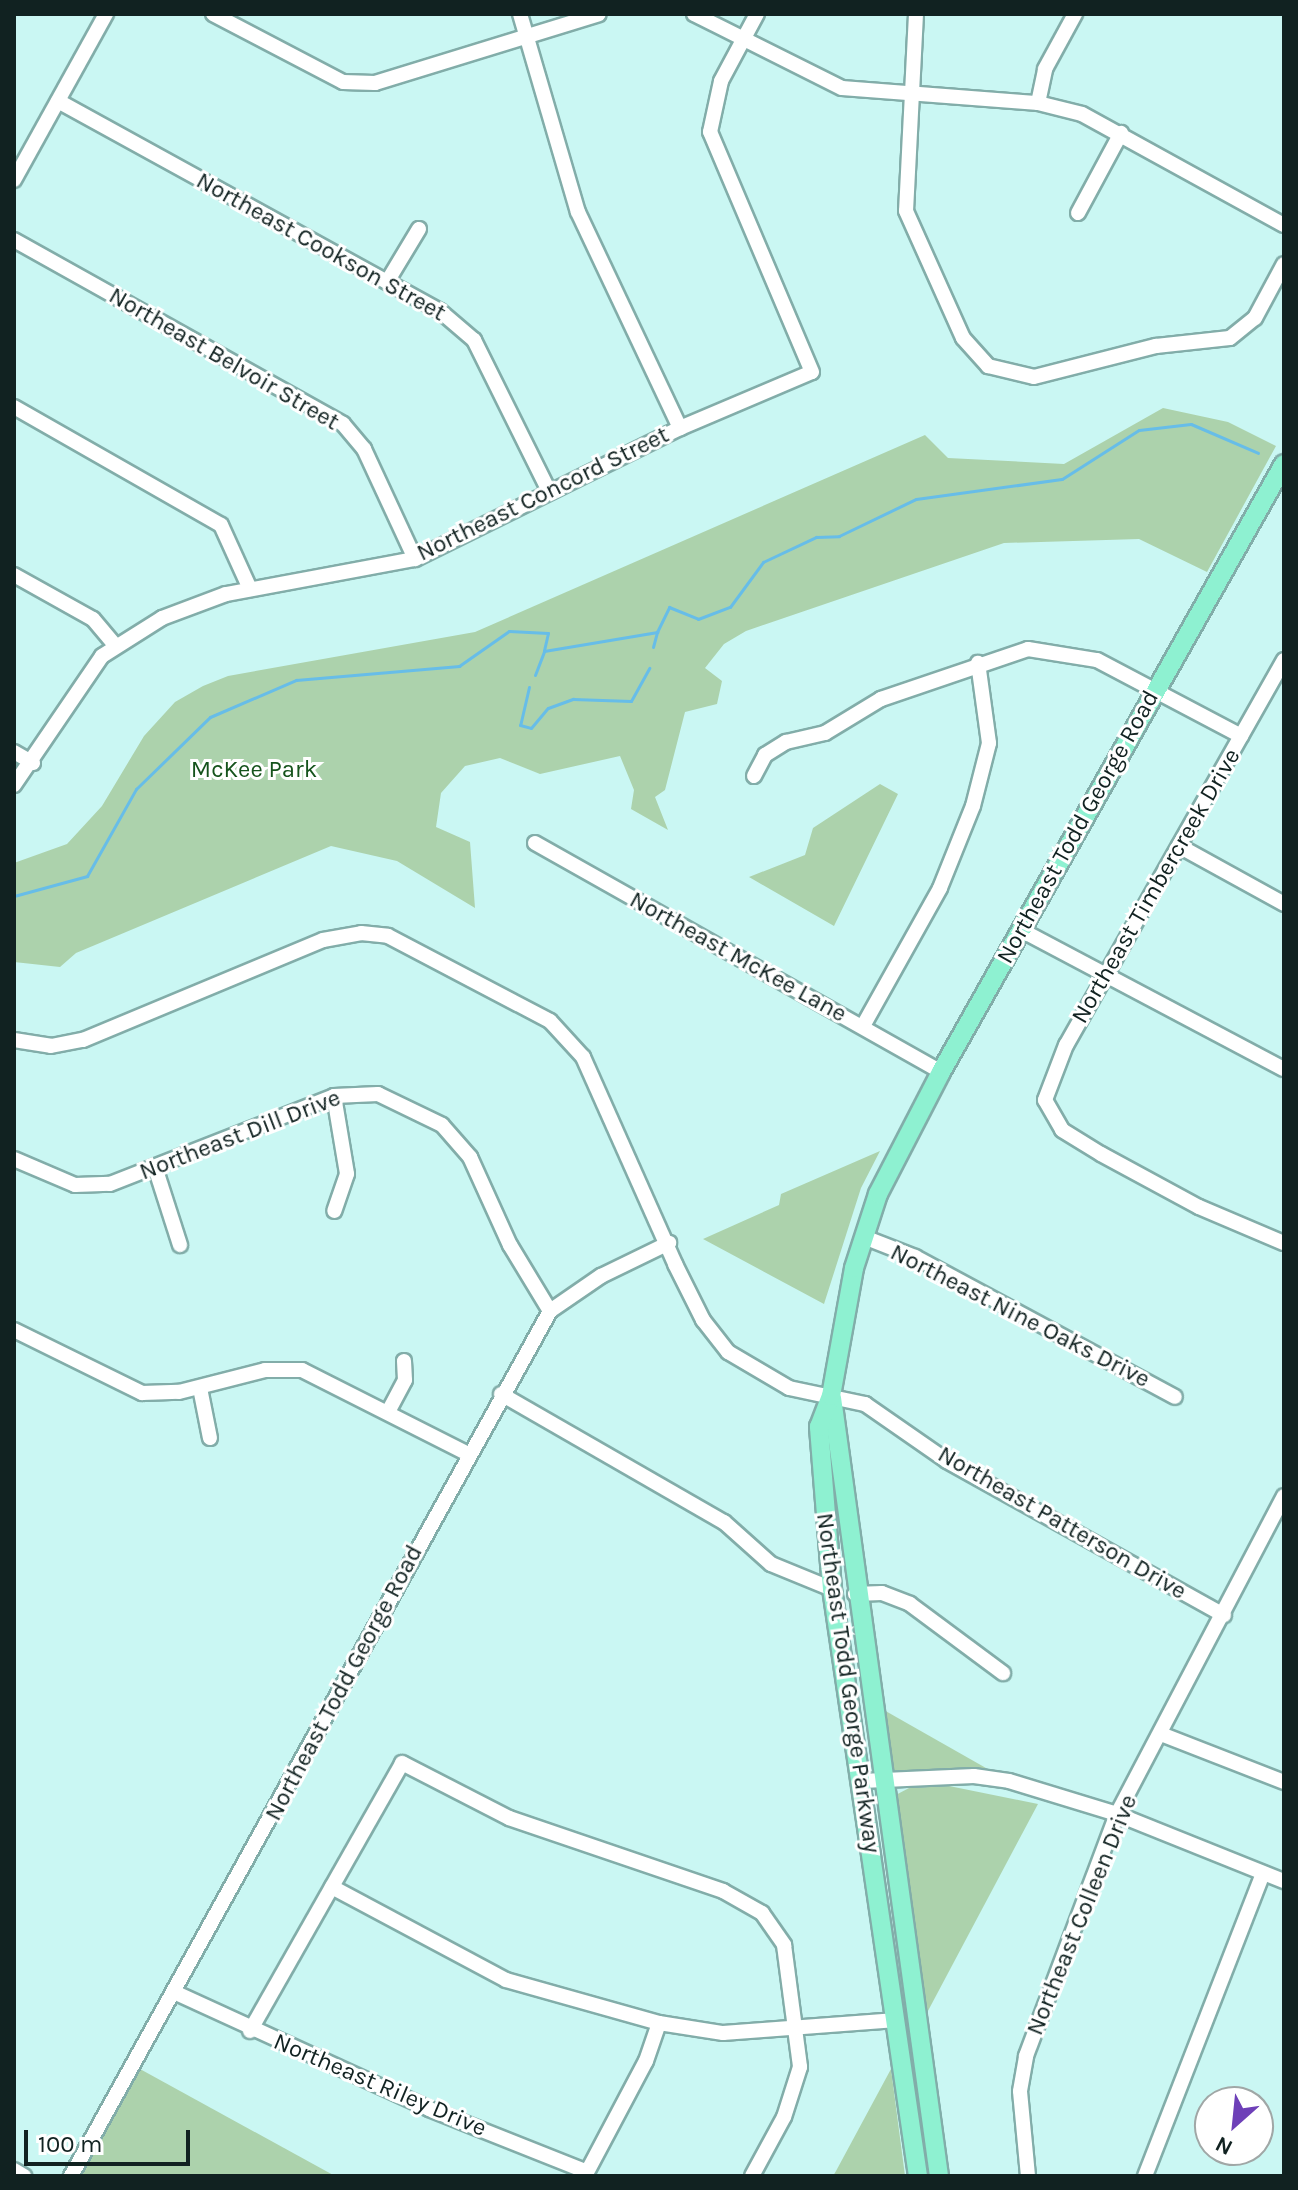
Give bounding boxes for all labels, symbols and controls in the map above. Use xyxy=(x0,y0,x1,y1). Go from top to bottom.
street label: Northeast Cookson Street xyxy=(191,166,451,328)
street label: Northeast Belvoir Street xyxy=(104,281,344,437)
street label: Northeast Concord Street xyxy=(412,420,674,568)
street label: Northeast Todd George Road xyxy=(991,685,1165,969)
street label: Northeast Timbercreek Drive xyxy=(1065,744,1247,1028)
park label: McKee Park xyxy=(191,756,317,784)
street label: Northeast McKee Lane xyxy=(625,885,851,1029)
street label: Northeast Dill Drive xyxy=(136,1083,344,1187)
street label: Northeast Nine Oaks Drive xyxy=(885,1238,1155,1394)
street label: Northeast Patterson Drive xyxy=(933,1440,1191,1606)
street label: Northeast Todd George Parkway xyxy=(810,1511,886,1855)
street label: Northeast Todd George Road xyxy=(259,1540,429,1826)
street label: Northeast Colleen Drive xyxy=(1021,1791,1143,2039)
street label: Northeast Riley Drive xyxy=(269,2027,491,2143)
north arrow xyxy=(1194,2086,1274,2166)
scale bar xyxy=(28,2114,194,2164)
text: 100 m xyxy=(38,2130,103,2158)
text: N xyxy=(1211,2130,1237,2161)

